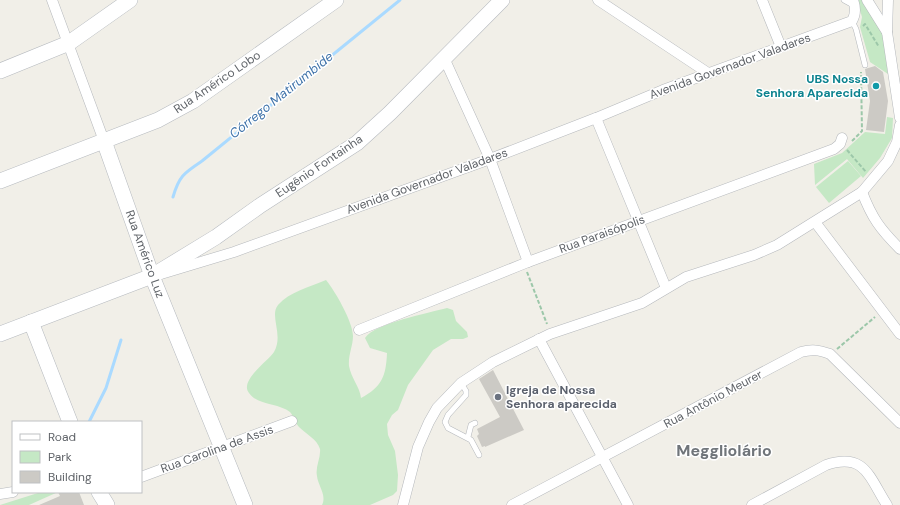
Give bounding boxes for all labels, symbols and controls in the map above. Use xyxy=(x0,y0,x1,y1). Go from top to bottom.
street label: Avenida Governador Valadares xyxy=(647,29,813,103)
street label: Rua Américo Lobo xyxy=(170,47,264,117)
water label: Córrego Matirumbide xyxy=(226,48,336,142)
place label: UBS Nossa Senhora Aparecida xyxy=(756,71,868,101)
marker: UBS Nossa Senhora Aparecida xyxy=(871,81,881,91)
street label: Eugênio Fontainha xyxy=(272,131,366,201)
street label: Avenida Governador Valadares xyxy=(344,144,510,218)
street label: Rua Américo Luz xyxy=(122,208,168,300)
street label: Rua Paraisópolis xyxy=(557,211,647,257)
street label: Rua Antônio Meurer xyxy=(661,366,766,432)
place label: Igreja de Nossa Senhora aparecida xyxy=(506,382,617,412)
marker: Igreja de Nossa Senhora aparecida xyxy=(493,392,503,402)
legend xyxy=(12,421,142,493)
street label: Rua Carolina de Assis xyxy=(158,421,276,477)
text: Road xyxy=(48,429,76,445)
district label: Meggliolário xyxy=(676,440,772,461)
text: Park xyxy=(48,449,72,465)
text: Building xyxy=(48,469,92,485)

